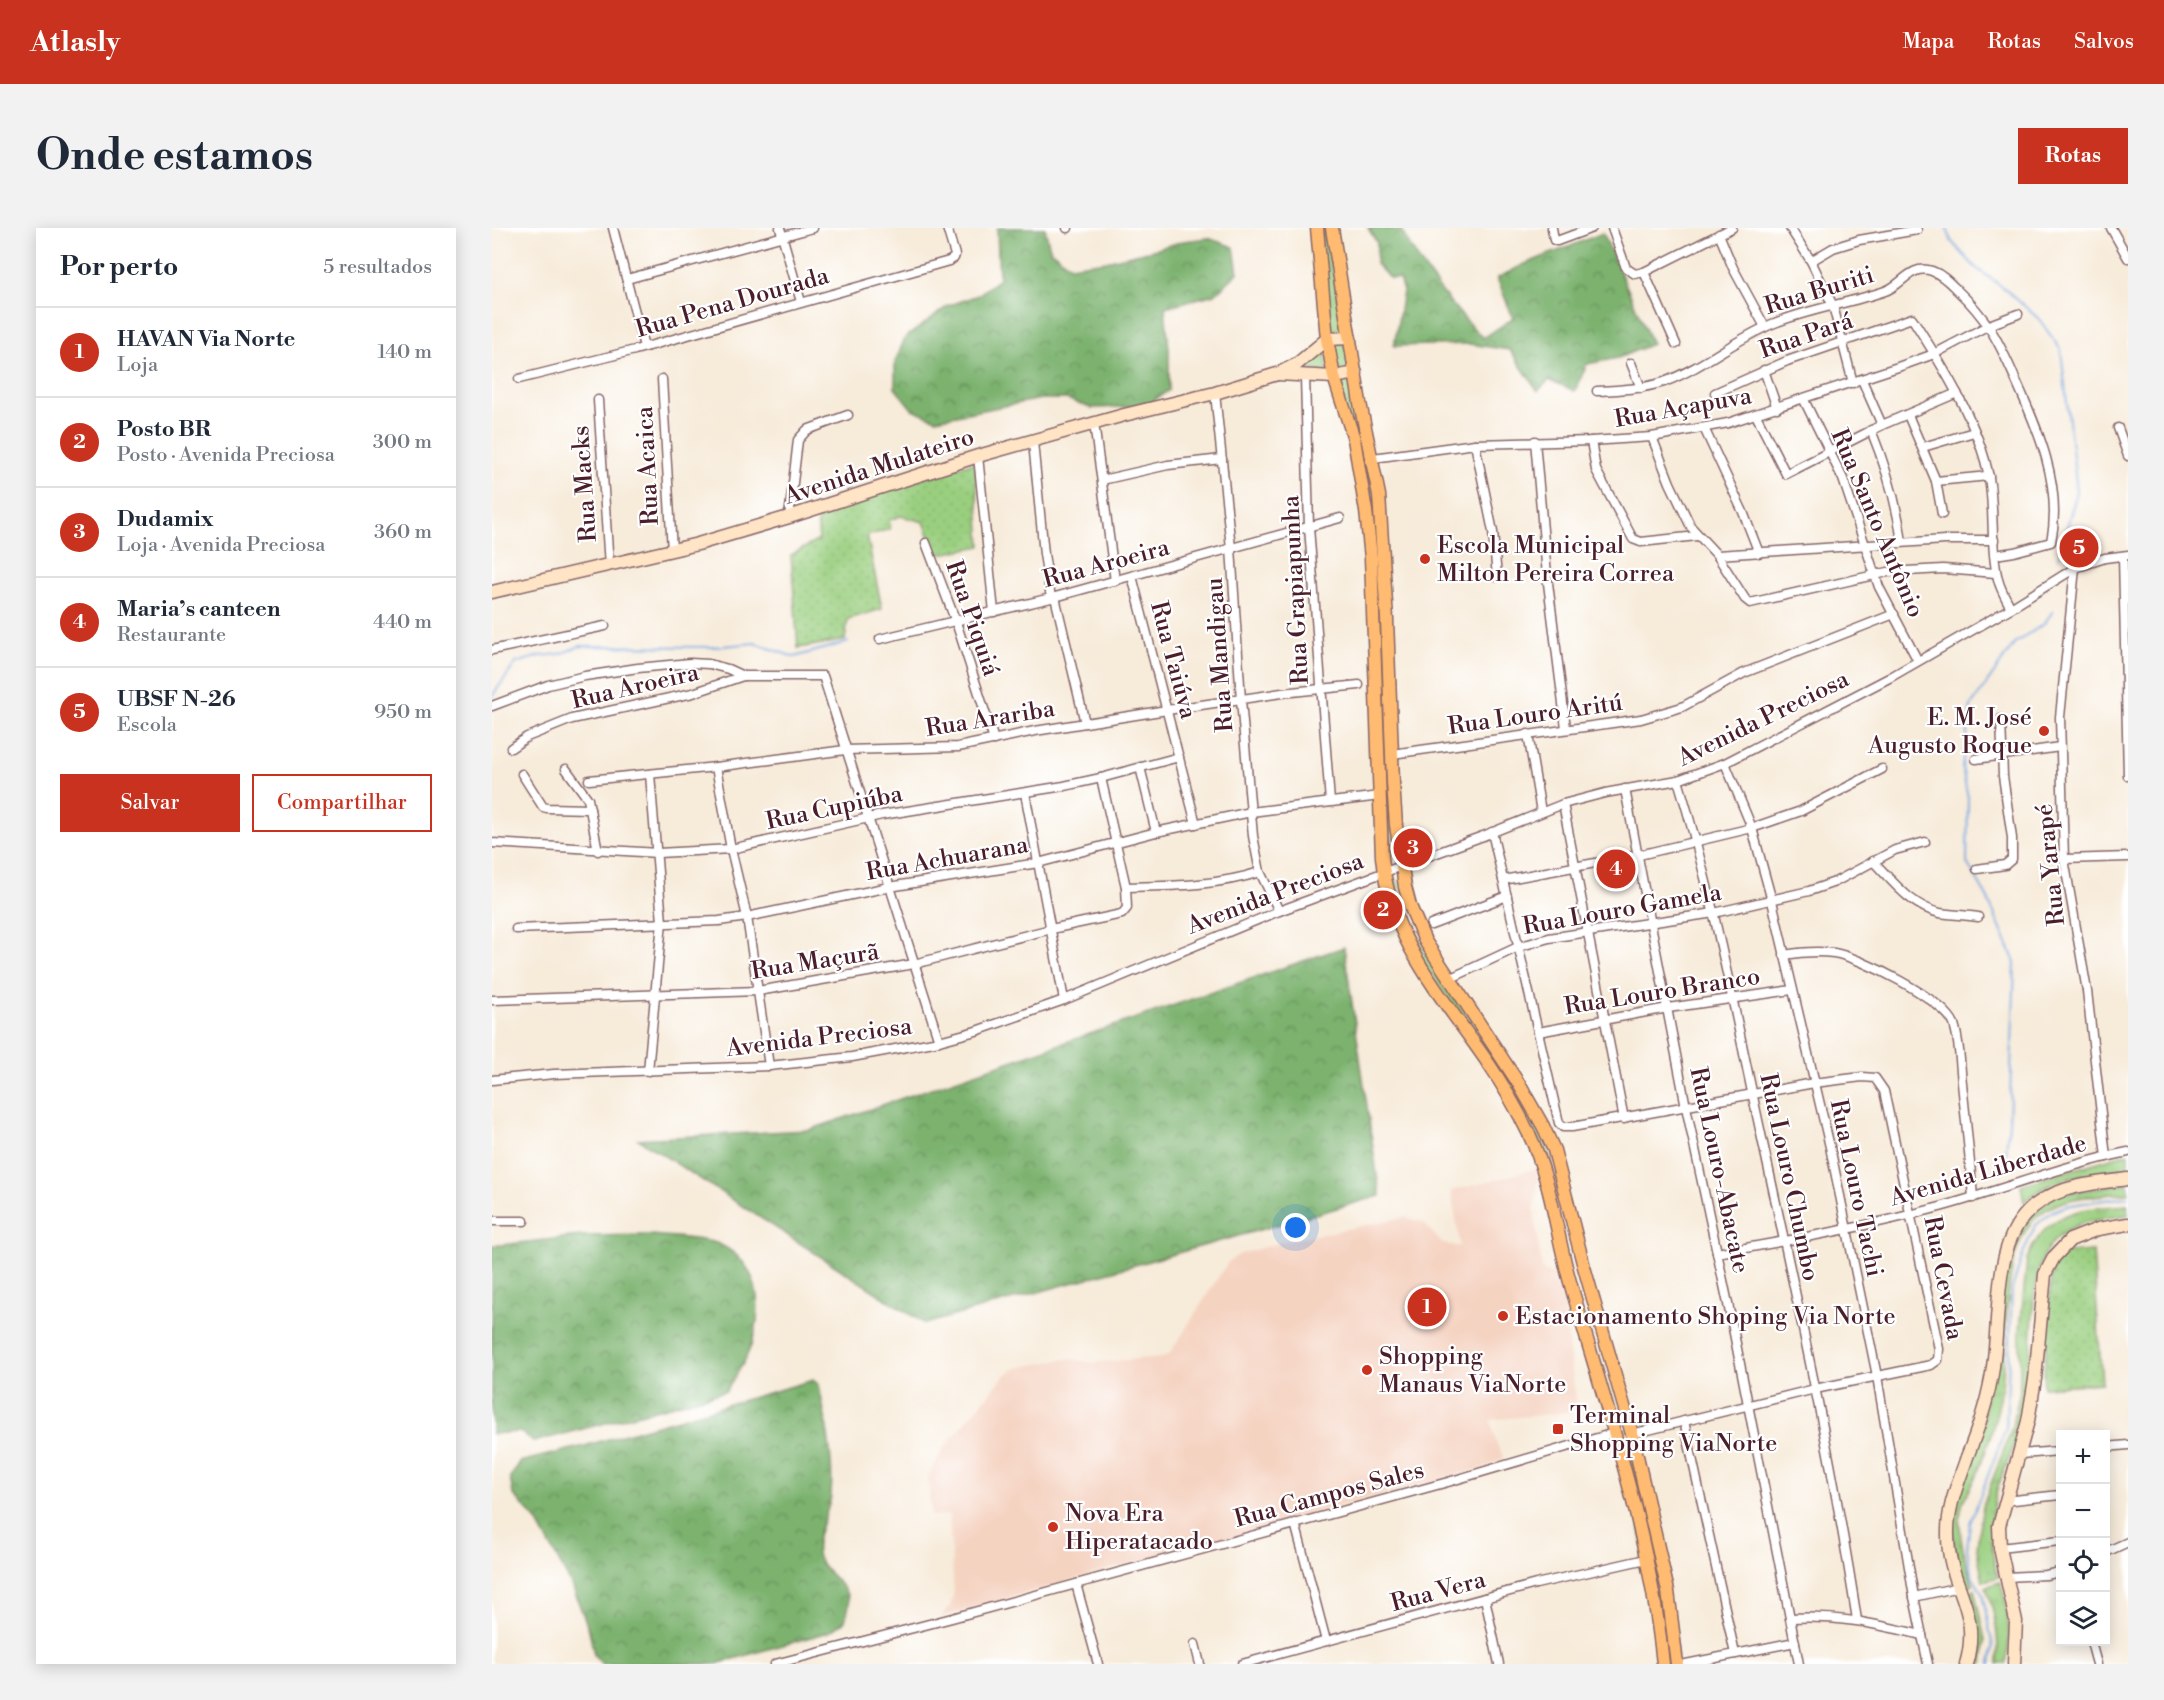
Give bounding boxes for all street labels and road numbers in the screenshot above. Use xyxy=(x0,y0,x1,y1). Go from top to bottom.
street label: Rua Buriti xyxy=(1761,260,1878,322)
street label: Rua Pena Dourada xyxy=(632,261,833,345)
street label: Rua Pará xyxy=(1756,306,1858,366)
street label: Rua Açapuva xyxy=(1612,381,1755,435)
street label: Rua Acaica xyxy=(630,405,666,526)
street label: Avenida Mulateiro xyxy=(780,422,978,512)
street label: Rua Santo Antônio xyxy=(1824,424,1930,622)
street label: Rua Macks xyxy=(566,425,604,543)
street label: Rua Grapiapunha xyxy=(1276,494,1316,685)
street label: Rua Aroeira xyxy=(1040,532,1174,595)
street label: Rua Piquiá xyxy=(938,557,1006,681)
street label: Rua Mandigau xyxy=(1200,576,1240,733)
street label: Rua Taiúva xyxy=(1143,598,1203,723)
street label: Rua Aroeira xyxy=(569,658,703,716)
street label: Avenida Preciosa xyxy=(1672,664,1855,774)
street label: Rua Louro Aritú xyxy=(1446,688,1625,742)
street label: Rua Arariba xyxy=(923,694,1058,744)
street label: Rua Cupiúba xyxy=(763,779,906,837)
street label: Rua Yarapé xyxy=(2030,802,2072,927)
street label: Rua Achuarana xyxy=(864,830,1031,888)
street label: Avenida Preciosa xyxy=(1182,846,1369,942)
street label: Rua Louro Gamela xyxy=(1521,878,1725,942)
street label: Rua Maçurã xyxy=(749,937,882,987)
street label: Rua Louro Branco xyxy=(1562,962,1762,1022)
street label: Avenida Preciosa xyxy=(724,1012,915,1064)
street label: Rua Louro-Abacate xyxy=(1683,1064,1756,1276)
street label: Rua Louro Chumbo xyxy=(1752,1071,1826,1284)
street label: Rua Louro Tachi xyxy=(1823,1097,1889,1280)
street label: Avenida Liberdade xyxy=(1885,1129,2090,1214)
street label: Rua Cevada xyxy=(1916,1214,1970,1344)
street label: Rua Campos Sales xyxy=(1231,1455,1428,1535)
street label: Rua Vera xyxy=(1388,1565,1490,1619)

